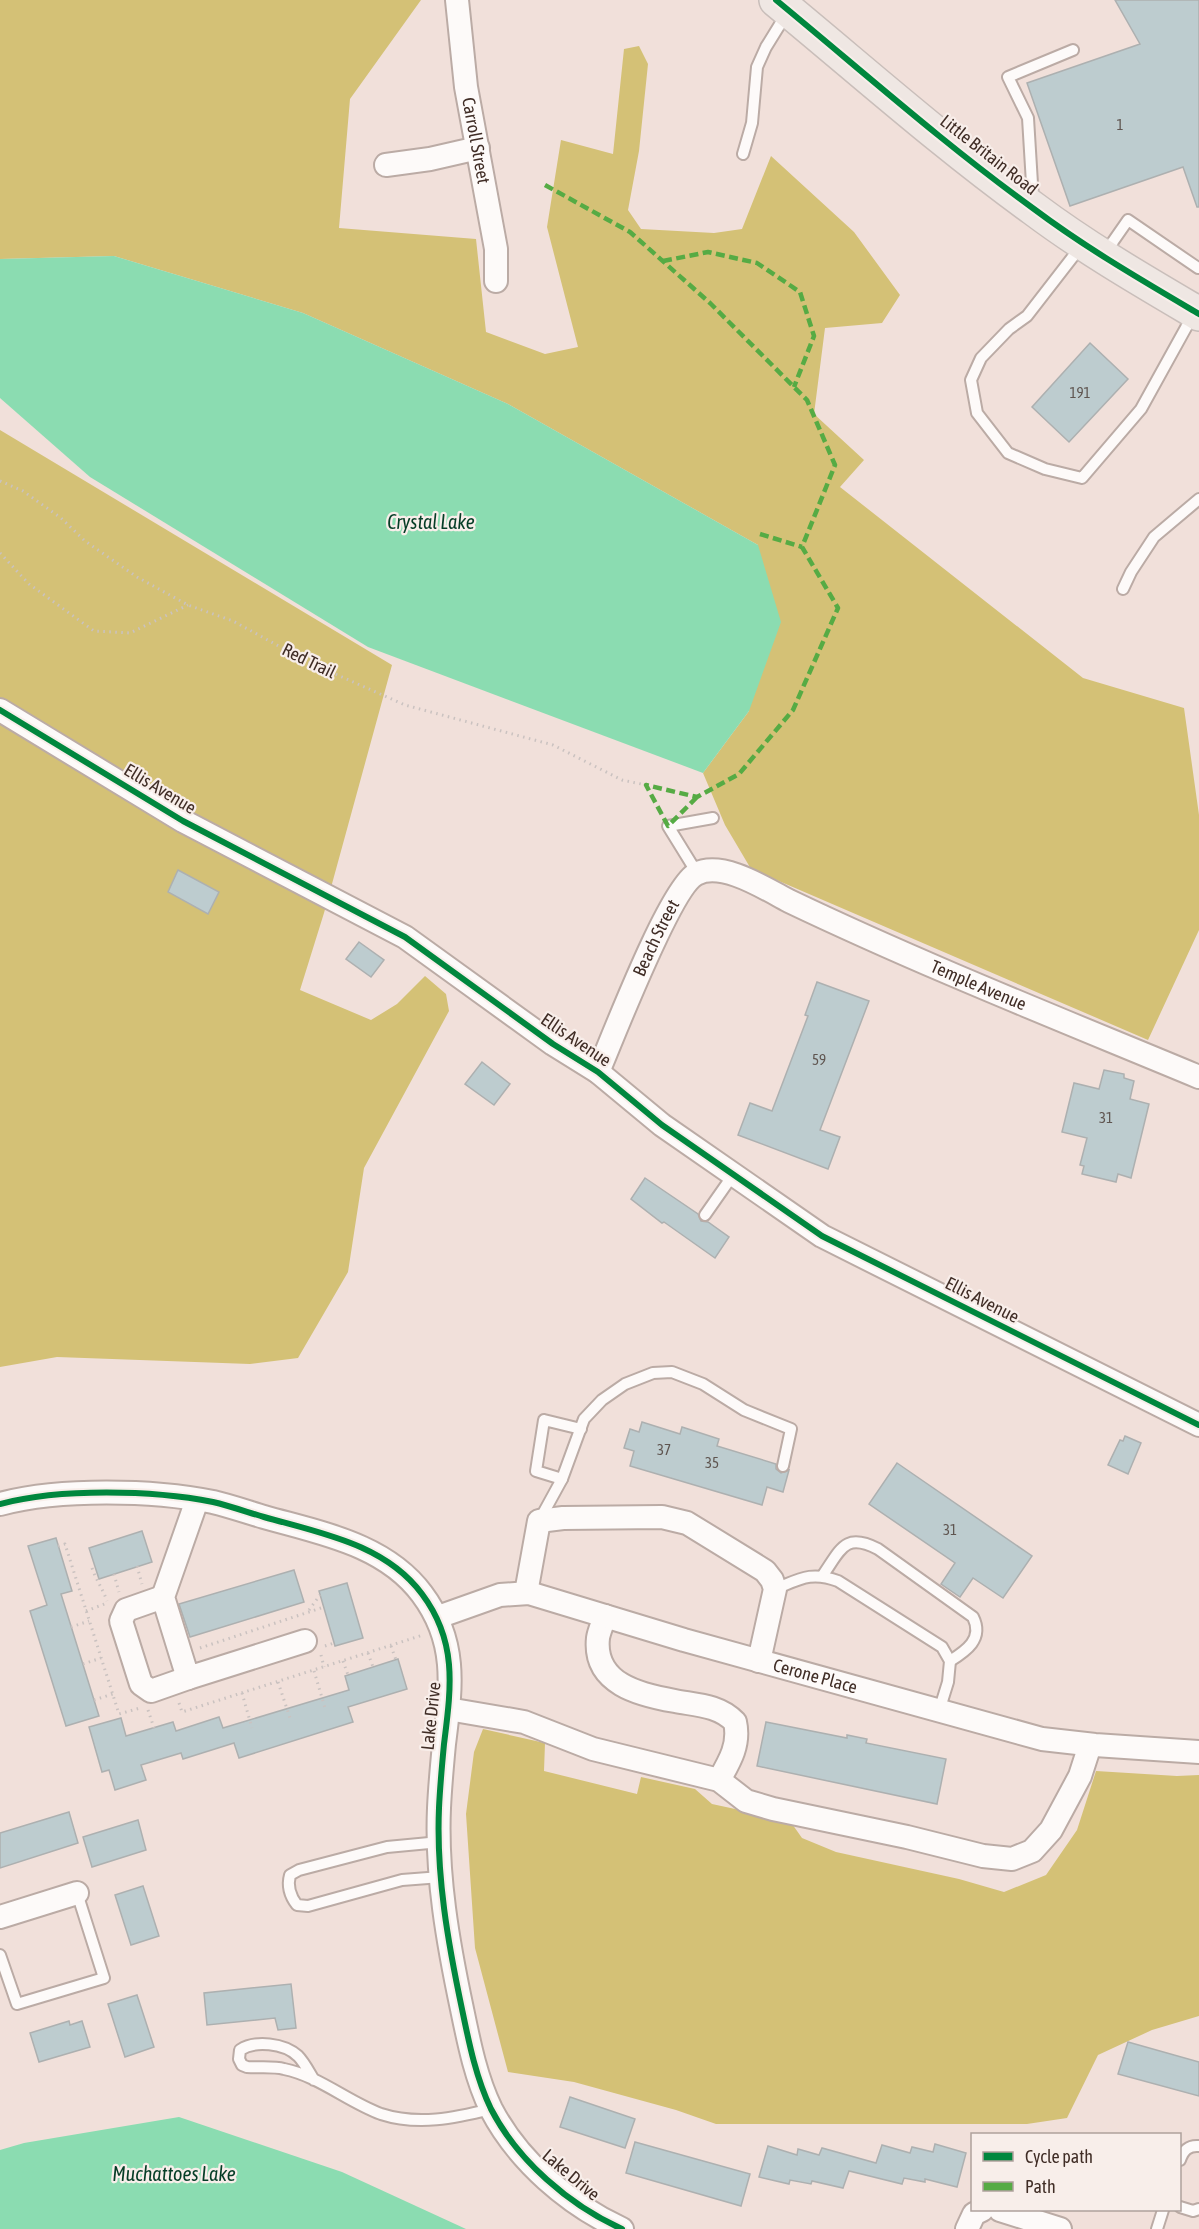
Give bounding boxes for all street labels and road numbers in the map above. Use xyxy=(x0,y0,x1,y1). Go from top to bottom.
street label: Carroll Street xyxy=(458,96,495,185)
street label: Little Britain Road xyxy=(936,110,1042,199)
street label: Red Trail xyxy=(279,639,340,683)
street label: Ellis Avenue xyxy=(121,759,200,818)
street label: Beach Street xyxy=(628,896,683,979)
street label: Temple Avenue xyxy=(928,955,1030,1014)
street label: Ellis Avenue xyxy=(537,1009,615,1071)
street label: Ellis Avenue xyxy=(942,1272,1023,1327)
street label: Cerone Place xyxy=(771,1654,860,1697)
street label: Lake Drive xyxy=(416,1681,445,1751)
street label: Lake Drive xyxy=(538,2145,604,2205)

